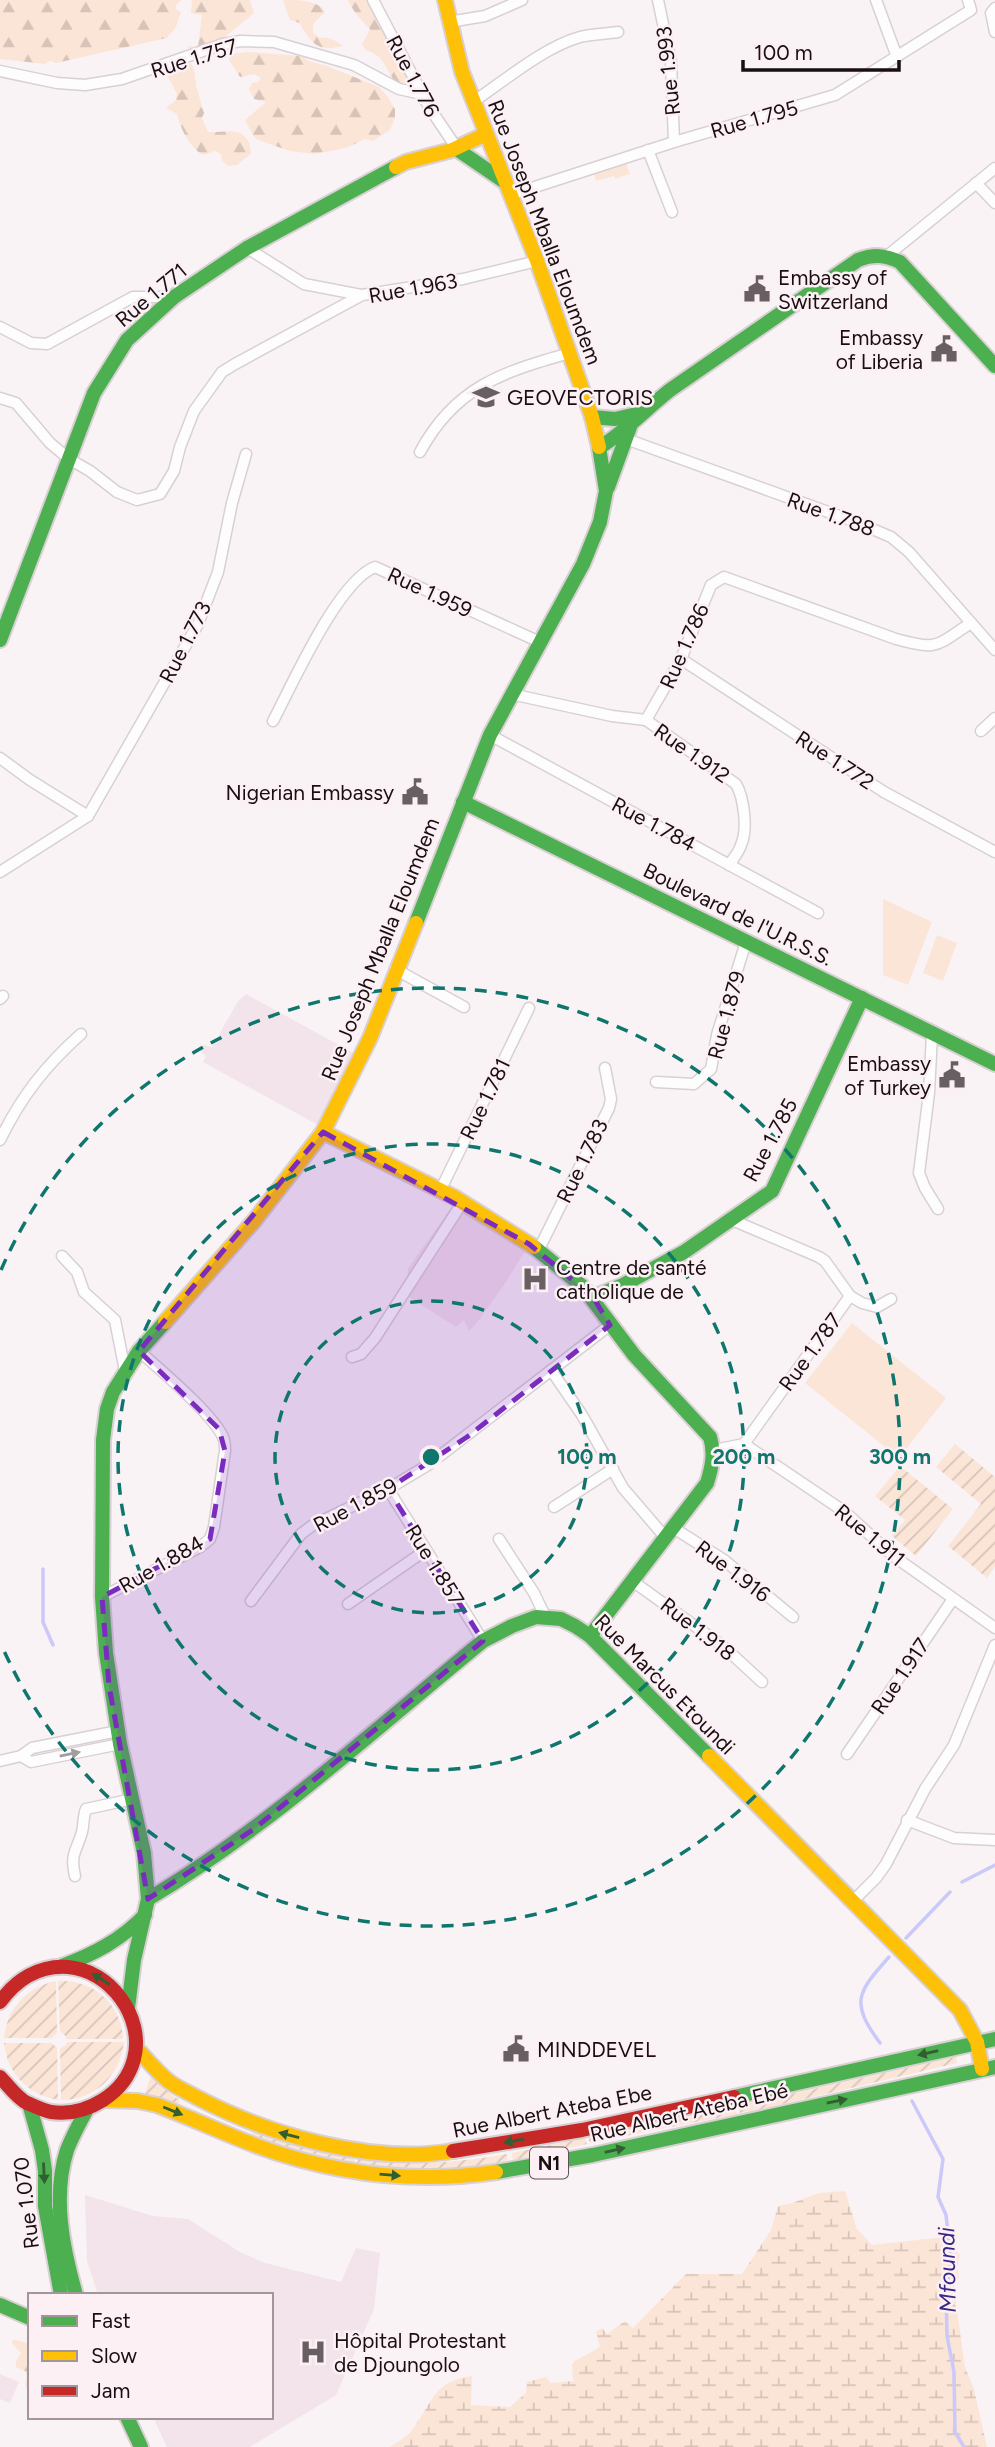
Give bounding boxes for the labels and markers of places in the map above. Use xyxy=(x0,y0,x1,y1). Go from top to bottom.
place label: Embassy of Switzerland xyxy=(778,265,888,314)
public building icon: Embassy of Switzerland xyxy=(742,274,772,304)
place label: Embassy of Liberia xyxy=(836,325,923,374)
public building icon: Embassy of Liberia xyxy=(929,334,959,364)
school or university icon: GEOVECTORIS xyxy=(471,382,501,412)
place label: GEOVECTORIS xyxy=(507,385,653,410)
public building icon: Nigerian Embassy xyxy=(400,777,430,807)
place label: Nigerian Embassy xyxy=(226,780,394,805)
place label: Embassy of Turkey xyxy=(844,1051,931,1100)
public building icon: Embassy of Turkey xyxy=(937,1060,967,1090)
place label: Centre de santé catholique de xyxy=(556,1255,707,1304)
hospital icon: Centre de santé catholique de xyxy=(520,1264,550,1294)
centre of rings xyxy=(419,1445,443,1469)
public building icon: MINDDEVEL xyxy=(501,2034,531,2064)
place label: MINDDEVEL xyxy=(537,2037,656,2062)
place label: Hôpital Protestant de Djoungolo xyxy=(334,2328,506,2377)
hospital icon: Hôpital Protestant de Djoungolo xyxy=(298,2337,328,2367)

